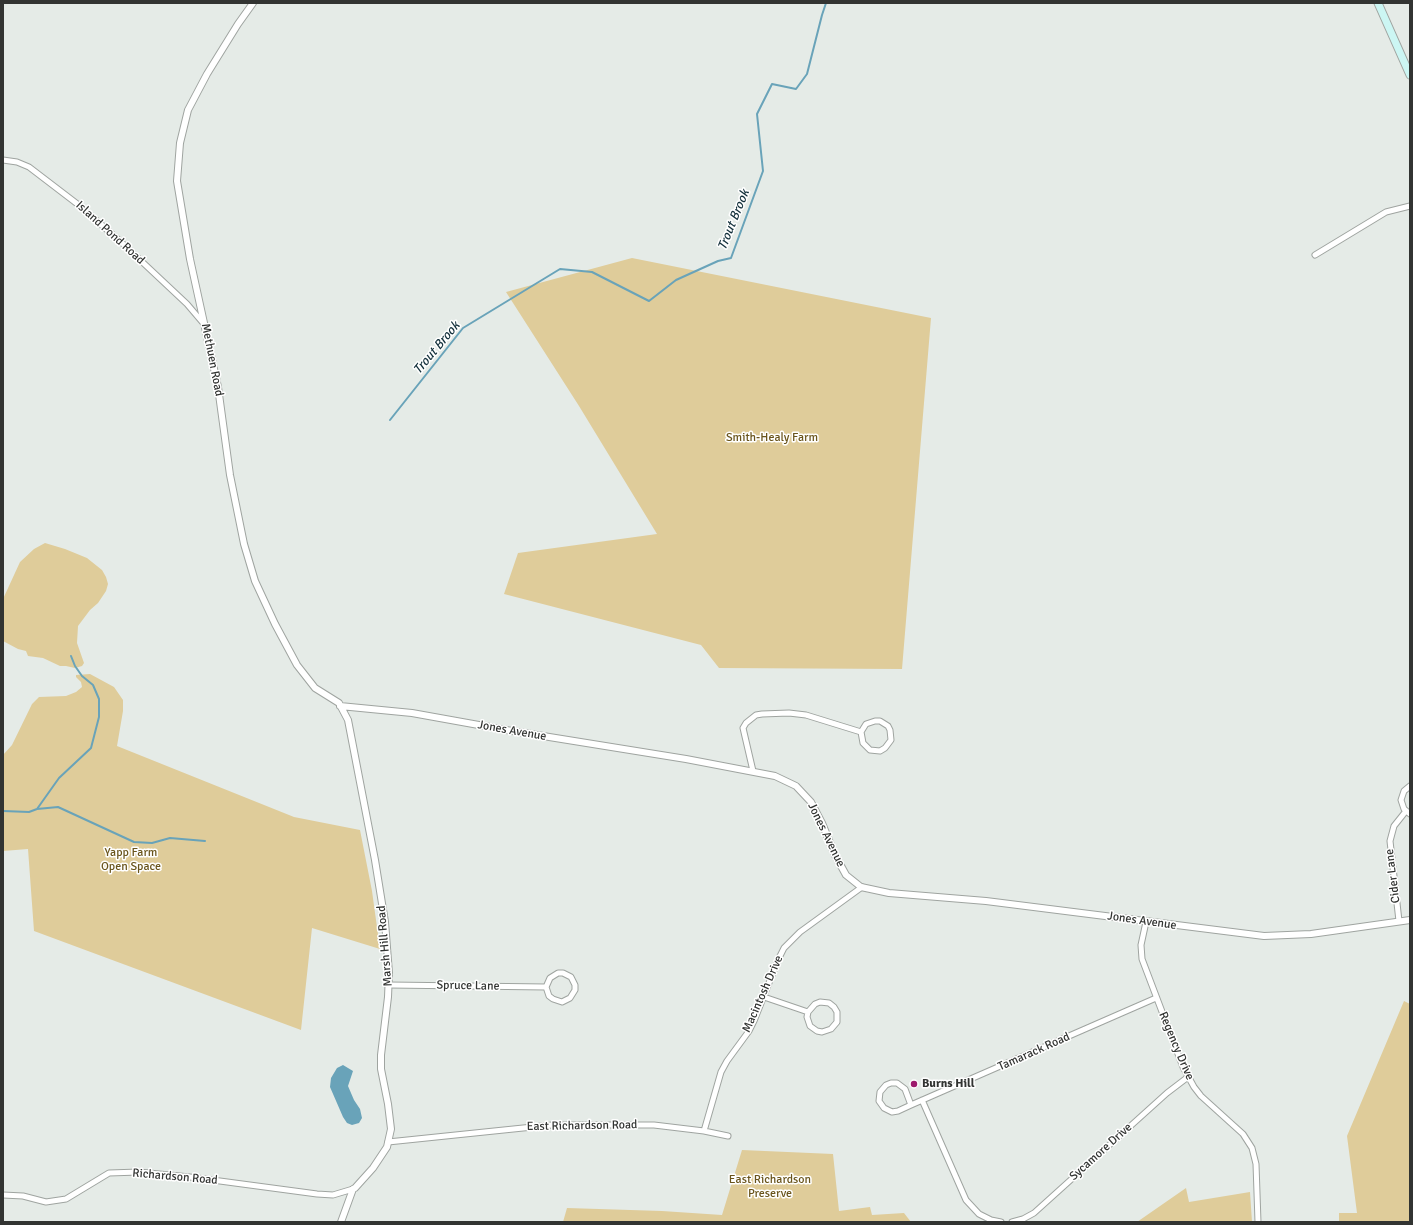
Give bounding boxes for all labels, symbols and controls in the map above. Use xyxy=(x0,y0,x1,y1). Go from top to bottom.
water label: Trout Brook xyxy=(715,187,753,253)
street label: Island Pond Road xyxy=(73,198,147,268)
water label: Trout Brook xyxy=(411,319,463,377)
street label: Methuen Road xyxy=(198,322,226,398)
park label: Smith-Healy Farm xyxy=(726,431,818,445)
street label: Jones Avenue xyxy=(476,718,548,744)
street label: Jones Avenue xyxy=(804,801,848,869)
park label: Yapp Farm Open Space xyxy=(101,846,161,874)
street label: Cider Lane xyxy=(1383,848,1403,904)
street label: Marsh Hill Road xyxy=(374,905,396,987)
street label: Jones Avenue xyxy=(1107,909,1177,933)
street label: Macintosh Drive xyxy=(740,953,786,1035)
street label: Spruce Lane xyxy=(436,978,500,994)
street label: Regency Drive xyxy=(1155,1010,1197,1082)
street label: Tamarack Road xyxy=(996,1030,1072,1074)
place label: Burns Hill xyxy=(922,1077,974,1091)
marker: Burns Hill xyxy=(909,1079,919,1089)
street label: East Richardson Road xyxy=(527,1118,637,1134)
street label: Sycamore Drive xyxy=(1067,1120,1135,1184)
street label: Richardson Road xyxy=(132,1166,218,1188)
park label: East Richardson Preserve xyxy=(729,1173,811,1201)

